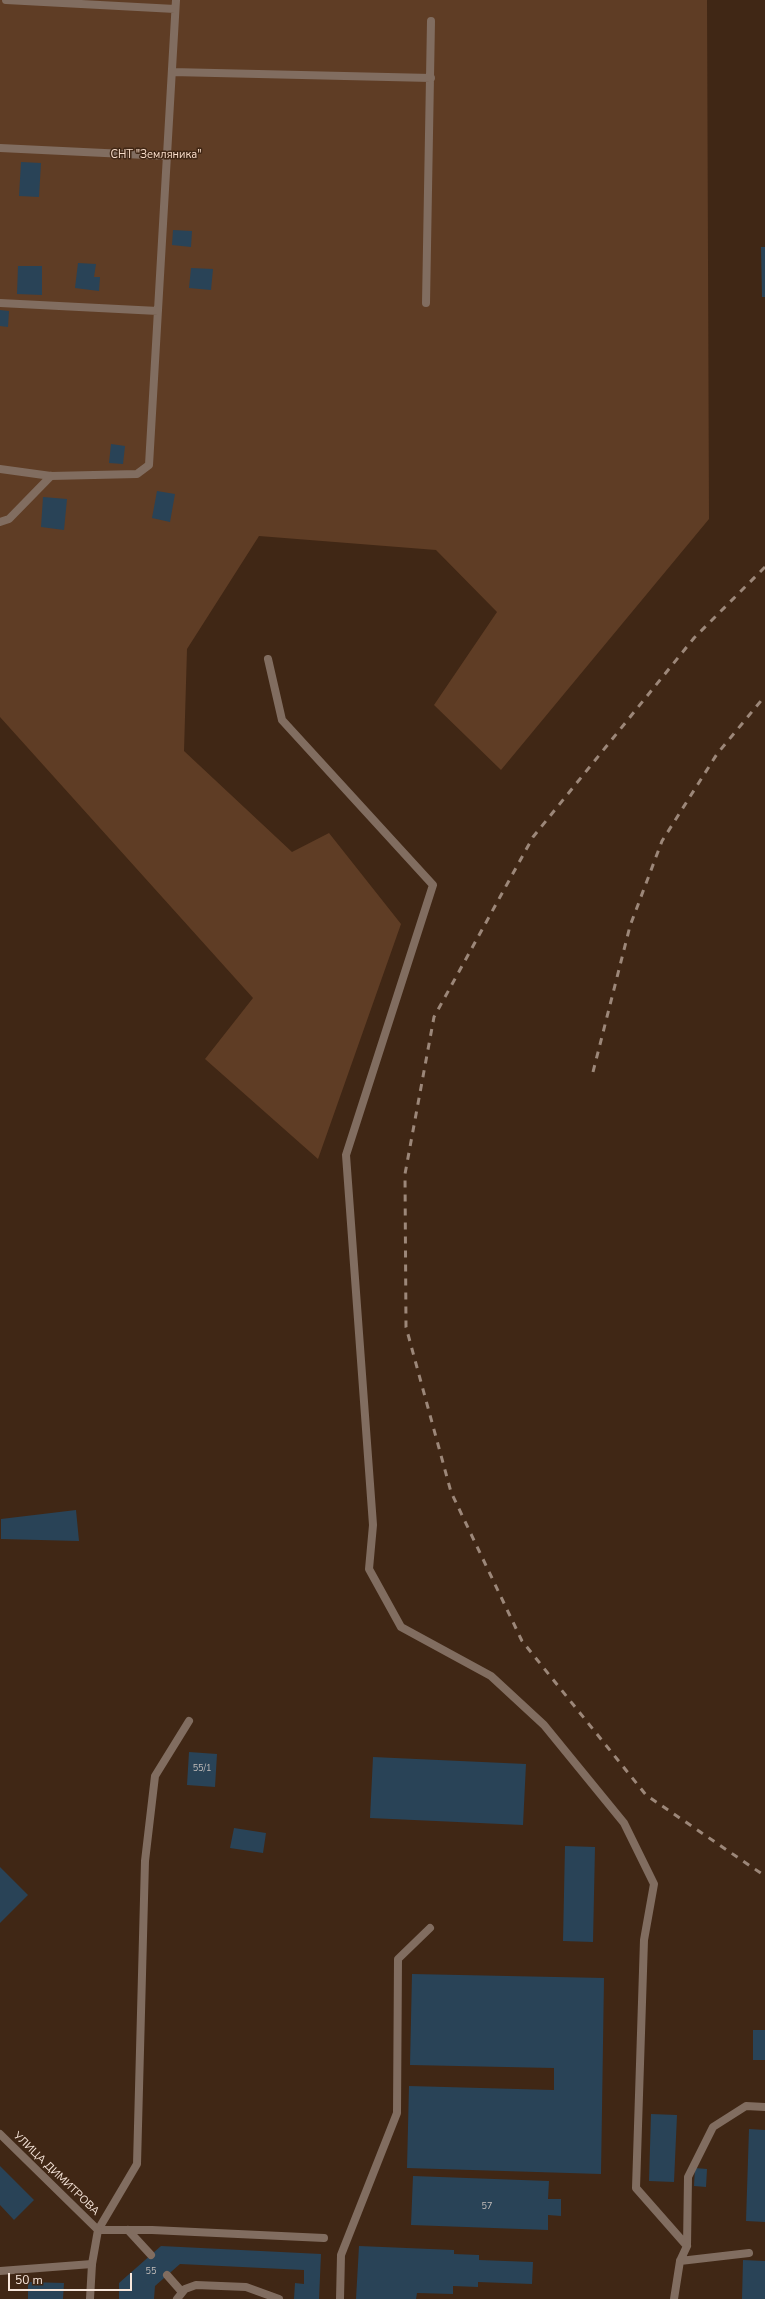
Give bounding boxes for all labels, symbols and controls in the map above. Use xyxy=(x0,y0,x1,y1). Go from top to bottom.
park label: СНТ "Земляника" xyxy=(111,148,201,162)
house number: 55/1 xyxy=(193,1764,211,1774)
street label: УЛИЦА ДИМИТРОВА xyxy=(10,2130,102,2218)
house number: 57 xyxy=(482,2202,492,2212)
scale bar xyxy=(10,2265,134,2291)
house number: 55 xyxy=(146,2267,156,2277)
text: 50 m xyxy=(15,2272,43,2288)

